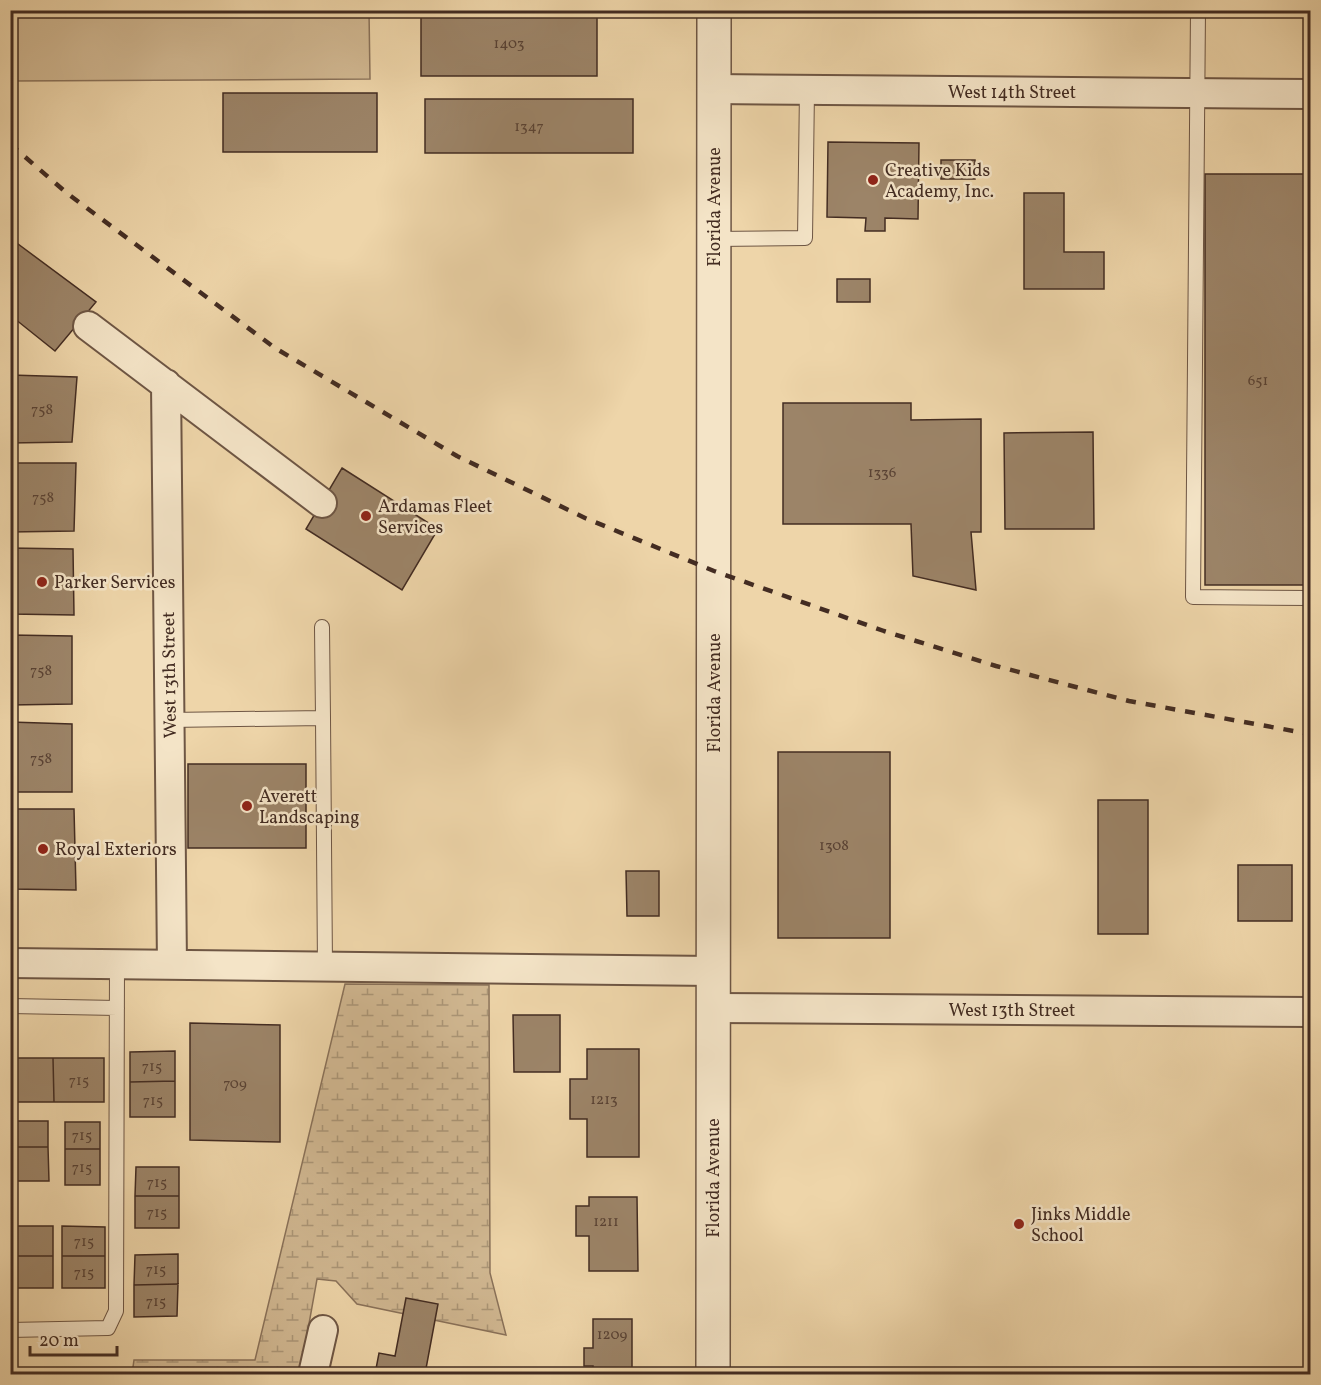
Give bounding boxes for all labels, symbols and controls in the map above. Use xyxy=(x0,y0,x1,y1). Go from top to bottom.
house number: 1403 xyxy=(494,34,524,55)
street label: West 14th Street xyxy=(948,81,1076,106)
house number: 1347 xyxy=(514,117,544,138)
street label: Florida Avenue xyxy=(703,147,728,267)
place label: Creative Kids Academy, Inc. xyxy=(885,159,994,205)
marker: Creative Kids Academy, Inc. xyxy=(866,173,880,187)
house number: 651 xyxy=(1248,371,1268,392)
house number: 758 xyxy=(31,400,53,421)
house number: 1336 xyxy=(868,463,896,484)
house number: 758 xyxy=(32,488,54,509)
place label: Ardamas Fleet Services xyxy=(378,495,492,541)
marker: Ardamas Fleet Services xyxy=(359,509,373,523)
place label: Parker Services xyxy=(54,571,175,596)
marker: Parker Services xyxy=(35,575,49,589)
street label: West 13th Street xyxy=(157,611,184,739)
street label: Florida Avenue xyxy=(703,633,728,753)
house number: 758 xyxy=(30,661,52,682)
house number: 758 xyxy=(30,749,52,770)
place label: Averett Landscaping xyxy=(259,785,359,831)
marker: Averett Landscaping xyxy=(240,799,254,813)
house number: 1308 xyxy=(819,836,849,857)
place label: Royal Exteriors xyxy=(55,838,177,863)
marker: Royal Exteriors xyxy=(36,842,50,856)
street label: West 13th Street xyxy=(949,999,1075,1024)
house number: 715 xyxy=(142,1057,162,1078)
house number: 715 xyxy=(69,1071,89,1092)
house number: 709 xyxy=(223,1074,247,1095)
house number: 1213 xyxy=(590,1090,618,1111)
house number: 715 xyxy=(143,1091,163,1112)
street label: Florida Avenue xyxy=(702,1118,727,1238)
house number: 715 xyxy=(72,1126,92,1147)
house number: 715 xyxy=(72,1158,92,1179)
house number: 715 xyxy=(147,1173,167,1194)
house number: 715 xyxy=(147,1203,167,1224)
place label: Jinks Middle School xyxy=(1031,1203,1131,1249)
house number: 1211 xyxy=(593,1212,619,1233)
marker: Jinks Middle School xyxy=(1012,1217,1026,1231)
house number: 715 xyxy=(74,1232,94,1253)
house number: 715 xyxy=(146,1260,166,1281)
house number: 715 xyxy=(74,1263,94,1284)
house number: 715 xyxy=(146,1292,166,1313)
scale bar xyxy=(30,1319,117,1357)
house number: 1209 xyxy=(597,1325,628,1346)
text: 20 m xyxy=(39,1329,79,1354)

